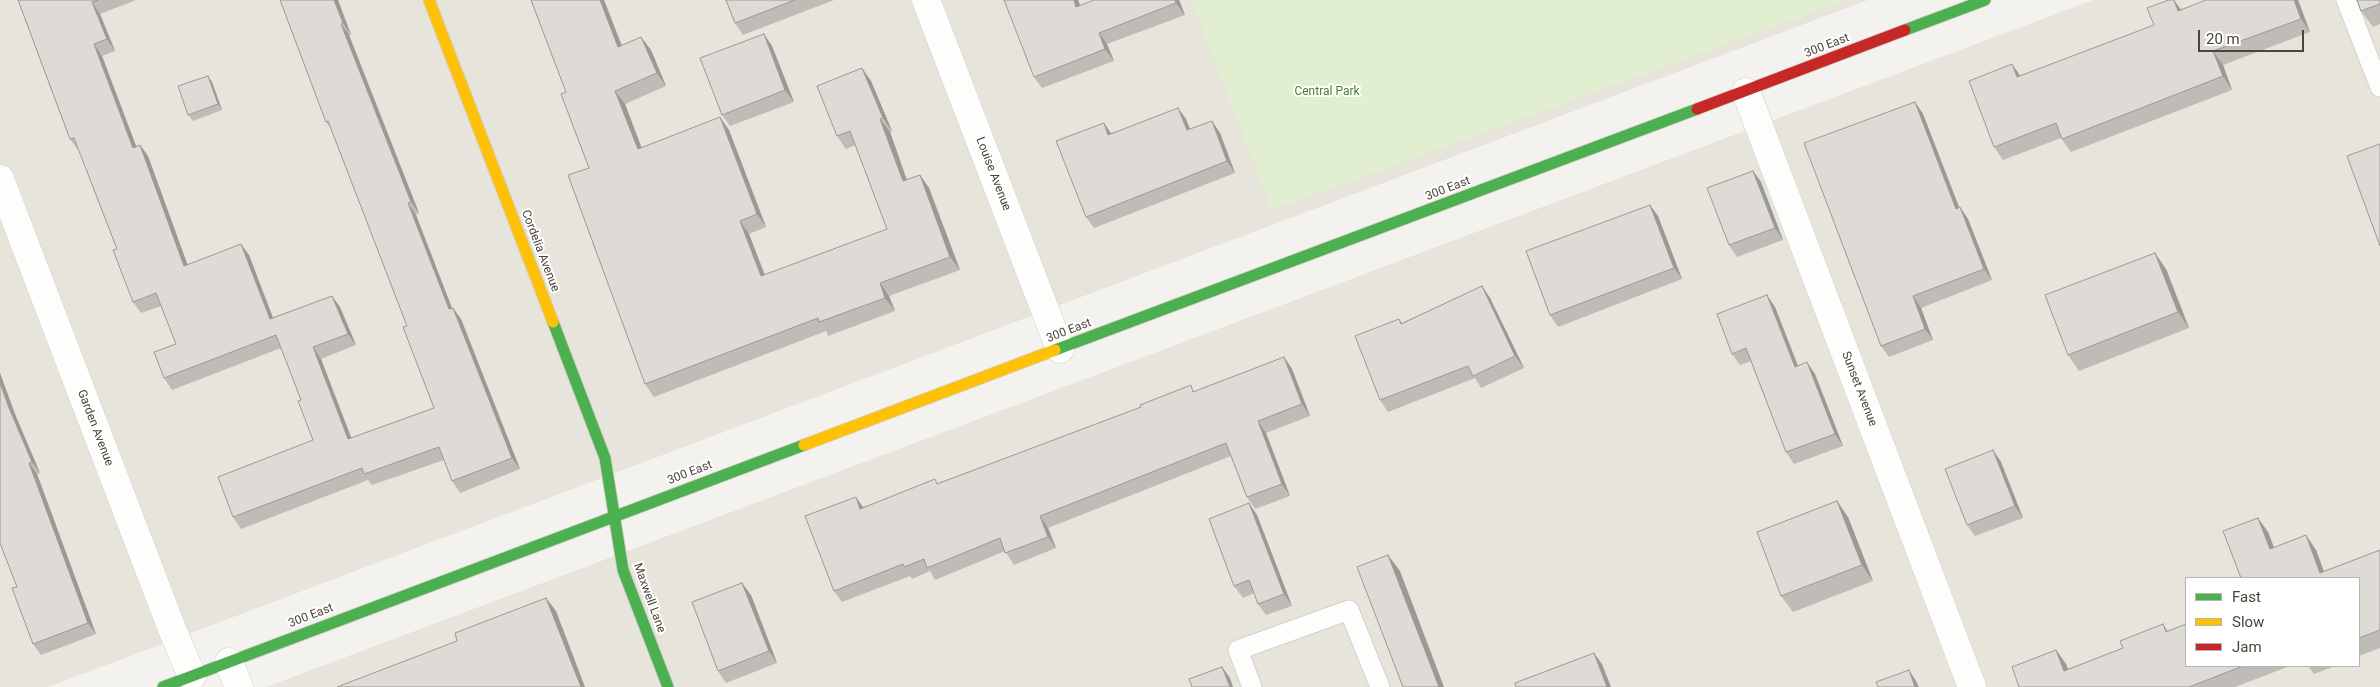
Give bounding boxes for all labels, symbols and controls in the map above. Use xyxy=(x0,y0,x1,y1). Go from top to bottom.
scale bar xyxy=(2200,20,2306,52)
text: 20 m xyxy=(2206,30,2240,48)
street label: 300 East xyxy=(1803,31,1851,61)
park label: Central Park xyxy=(1294,85,1360,99)
street label: Louise Avenue xyxy=(972,135,1014,213)
street label: 300 East xyxy=(1424,174,1472,204)
street label: Cordelia Avenue xyxy=(518,208,562,294)
street label: 300 East xyxy=(1045,316,1093,346)
street label: Sunset Avenue xyxy=(1838,350,1880,428)
street label: Garden Avenue xyxy=(74,388,116,468)
street label: 300 East xyxy=(666,458,714,488)
street label: Maxwell Lane xyxy=(630,561,668,635)
legend xyxy=(2185,577,2360,667)
text: Fast xyxy=(2232,588,2261,606)
street label: 300 East xyxy=(287,601,335,631)
text: Slow xyxy=(2232,613,2264,631)
text: Jam xyxy=(2232,638,2262,656)

